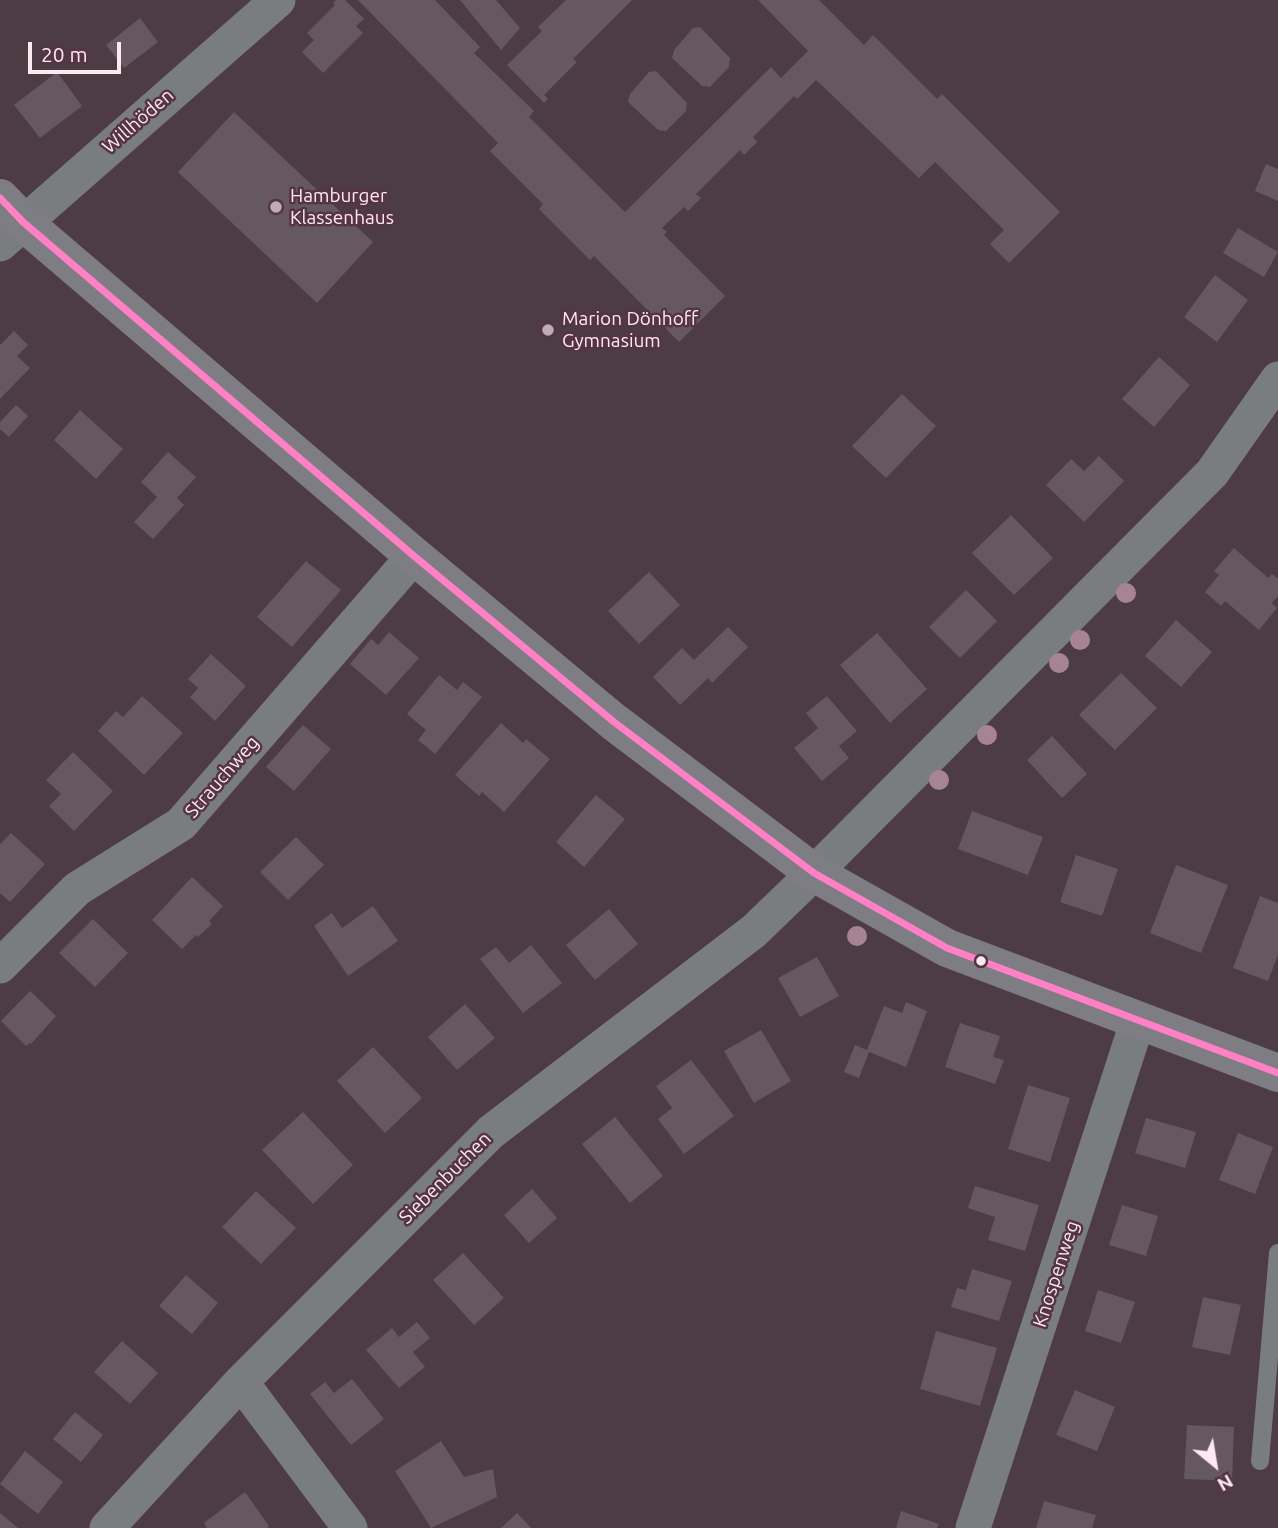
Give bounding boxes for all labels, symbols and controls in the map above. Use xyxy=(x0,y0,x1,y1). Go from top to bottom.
scale bar xyxy=(32,28,124,72)
text: 20 m xyxy=(41,42,88,66)
street label: Willhöden xyxy=(98,84,178,158)
place label: Hamburger Klassenhaus xyxy=(290,185,394,229)
marker: Hamburger Klassenhaus xyxy=(268,199,284,215)
place label: Marion Dönhoff Gymnasium xyxy=(562,308,698,352)
marker: Marion Dönhoff Gymnasium xyxy=(540,322,556,338)
street label: Strauchweg xyxy=(180,731,264,823)
unlabelled marker xyxy=(974,954,988,968)
street label: Siebenbuchen xyxy=(394,1127,496,1229)
street label: Knospenweg xyxy=(1028,1218,1084,1330)
north arrow xyxy=(1180,1430,1250,1500)
text: N xyxy=(1214,1470,1237,1496)

